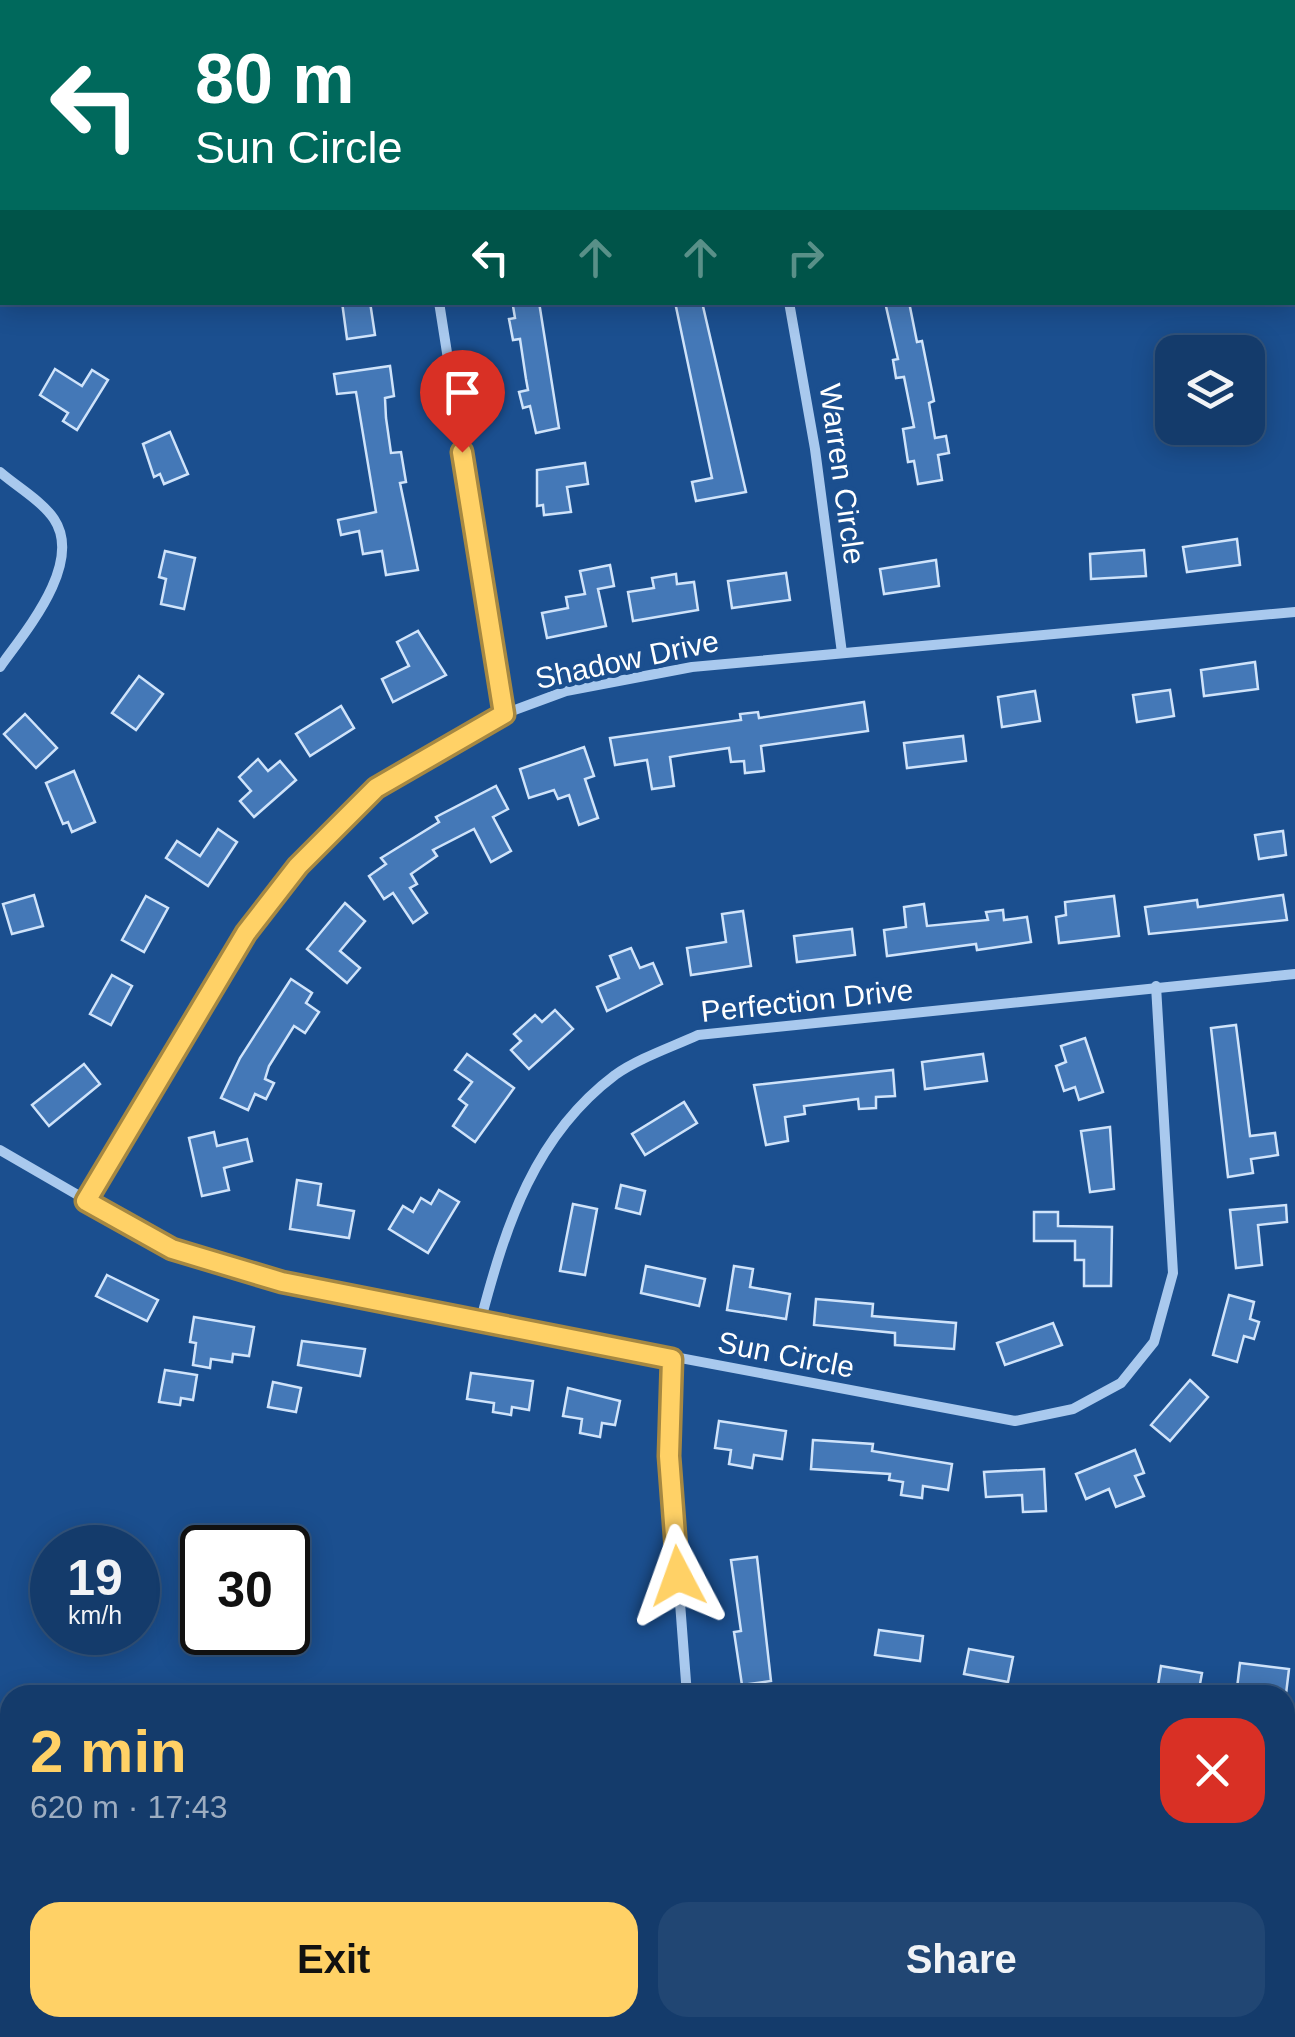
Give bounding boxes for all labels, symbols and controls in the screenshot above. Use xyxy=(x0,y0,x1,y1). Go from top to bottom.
icon: left xyxy=(30,40,160,170)
text: 80 m xyxy=(195,40,355,118)
text: Sun Circle xyxy=(195,122,403,173)
icon: left xyxy=(463,230,518,285)
icon: ahead xyxy=(568,230,623,285)
icon: ahead xyxy=(673,230,728,285)
icon: right xyxy=(778,230,833,285)
map controls xyxy=(1155,335,1265,445)
button: layers xyxy=(1155,335,1265,445)
pin xyxy=(420,350,505,453)
icon: arrive xyxy=(435,365,490,420)
street label: Warren Circle xyxy=(813,381,872,566)
street label: Shadow Drive xyxy=(532,624,722,695)
street label: Perfection Drive xyxy=(699,973,915,1028)
street label: Sun Circle xyxy=(715,1325,857,1384)
position arrow xyxy=(626,1524,730,1628)
speed limit sign: 30 xyxy=(180,1525,310,1655)
text: 19 xyxy=(67,1550,123,1606)
text: km/h xyxy=(68,1601,122,1629)
text: 2 min xyxy=(30,1718,187,1785)
button: close xyxy=(1160,1718,1265,1823)
text: 620 m · 17:43 xyxy=(30,1789,227,1825)
button: Exit xyxy=(30,1902,638,2017)
button: Share xyxy=(658,1902,1265,2017)

